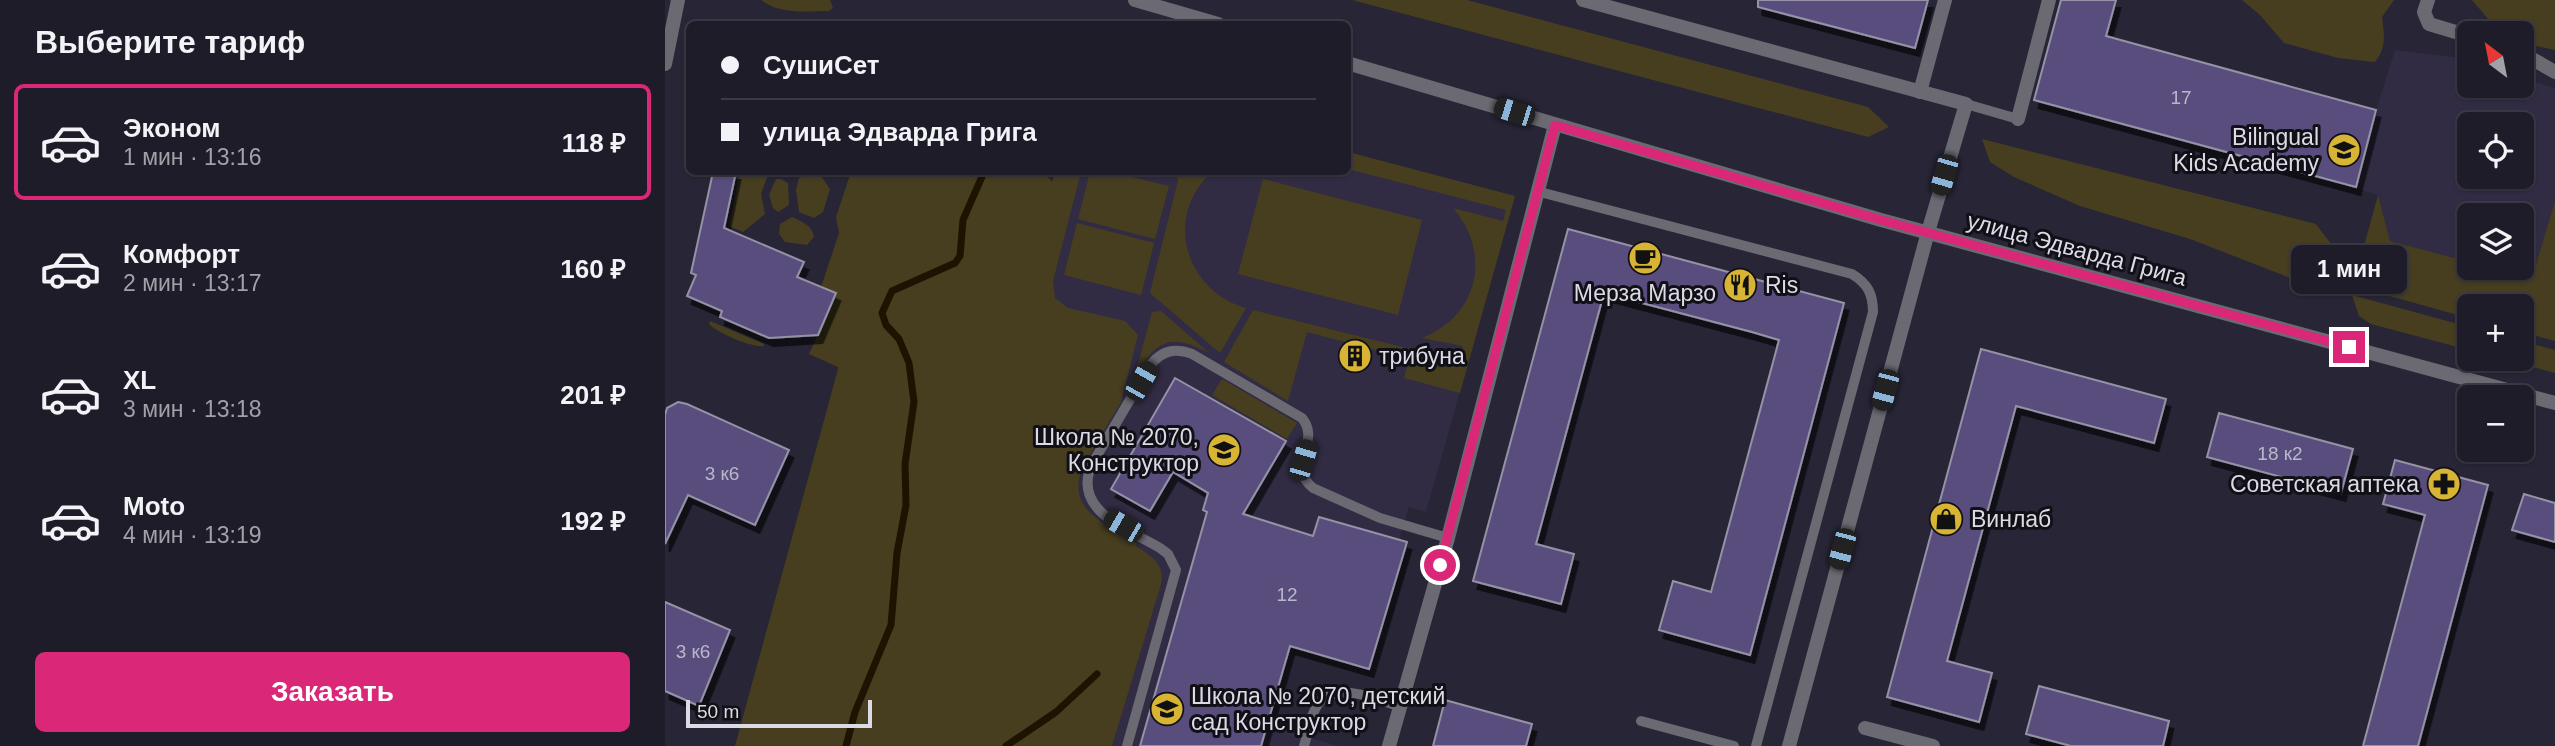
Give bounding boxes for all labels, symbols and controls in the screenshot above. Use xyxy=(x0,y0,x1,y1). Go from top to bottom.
north arrow xyxy=(2457,21,2534,98)
map controls xyxy=(2457,21,2534,462)
text: Выберите тариф xyxy=(35,24,305,60)
text: СушиСет xyxy=(763,50,880,80)
house number: 17 xyxy=(2170,87,2192,108)
car xyxy=(1491,96,1538,128)
icon: car xyxy=(39,111,102,174)
button: locate xyxy=(2457,112,2534,189)
text: Эконом xyxy=(123,113,221,143)
text: улица Эдварда Грига xyxy=(763,117,1037,147)
place label: Bilingual Kids Academy xyxy=(2173,124,2319,176)
text: 118 ₽ xyxy=(562,128,626,158)
school or university icon: Bilingual Kids Academy xyxy=(2325,131,2363,169)
text: 1 мин · 13:16 xyxy=(123,144,262,170)
car xyxy=(1929,152,1960,198)
button: layers xyxy=(2457,203,2534,280)
street label: улица Эдварда Грига xyxy=(1965,207,2190,291)
icon: car xyxy=(39,237,102,300)
text: Комфорт xyxy=(123,239,240,269)
cafe icon: Мерза Марзо xyxy=(1626,239,1664,277)
callout: 1 мин xyxy=(2291,246,2407,294)
text: 160 ₽ xyxy=(560,254,626,284)
text: 1 мин xyxy=(2317,256,2381,282)
restaurant icon: Ris xyxy=(1721,266,1759,304)
text: 2 мин · 13:17 xyxy=(123,270,262,296)
place label: Ris xyxy=(1765,272,1798,298)
place label: Мерза Марзо xyxy=(1574,280,1716,306)
button: + xyxy=(2457,294,2534,371)
route end xyxy=(2333,331,2365,363)
building icon: трибуна xyxy=(1336,337,1374,375)
place label: трибуна xyxy=(1379,343,1465,369)
car xyxy=(1122,358,1161,404)
icon: car xyxy=(39,363,102,426)
text: XL xyxy=(123,365,156,395)
car xyxy=(1870,367,1901,413)
text: 201 ₽ xyxy=(560,380,626,410)
button: − xyxy=(2457,385,2534,462)
text: 3 мин · 13:18 xyxy=(123,396,262,422)
place label: Школа № 2070, Конструктор xyxy=(1034,424,1199,476)
school or university icon: Школа № 2070, Конструктор xyxy=(1205,431,1243,469)
car xyxy=(1288,437,1319,483)
house number: 18 к2 xyxy=(2257,443,2303,464)
house number: 3 к6 xyxy=(705,463,739,484)
pharmacy icon: Советская аптека xyxy=(2425,465,2463,503)
place label: Советская аптека xyxy=(2230,471,2419,497)
icon: car xyxy=(39,489,102,552)
text: Moto xyxy=(123,491,185,521)
shop icon: Винлаб xyxy=(1927,500,1965,538)
text: 192 ₽ xyxy=(560,506,626,536)
car xyxy=(1100,506,1147,546)
place label: Винлаб xyxy=(1971,506,2051,532)
text: 4 мин · 13:19 xyxy=(123,522,262,548)
car xyxy=(1827,526,1858,572)
route start xyxy=(1424,549,1456,581)
house number: 12 xyxy=(1276,584,1298,605)
house number: 3 к6 xyxy=(676,641,710,662)
button: Заказать xyxy=(35,652,630,732)
place label: Школа № 2070, детский сад Конструктор xyxy=(1191,683,1445,735)
school or university icon: Школа № 2070, детский сад Конструктор xyxy=(1148,690,1186,728)
scale bar xyxy=(686,697,871,729)
text: 50 m xyxy=(697,701,739,722)

